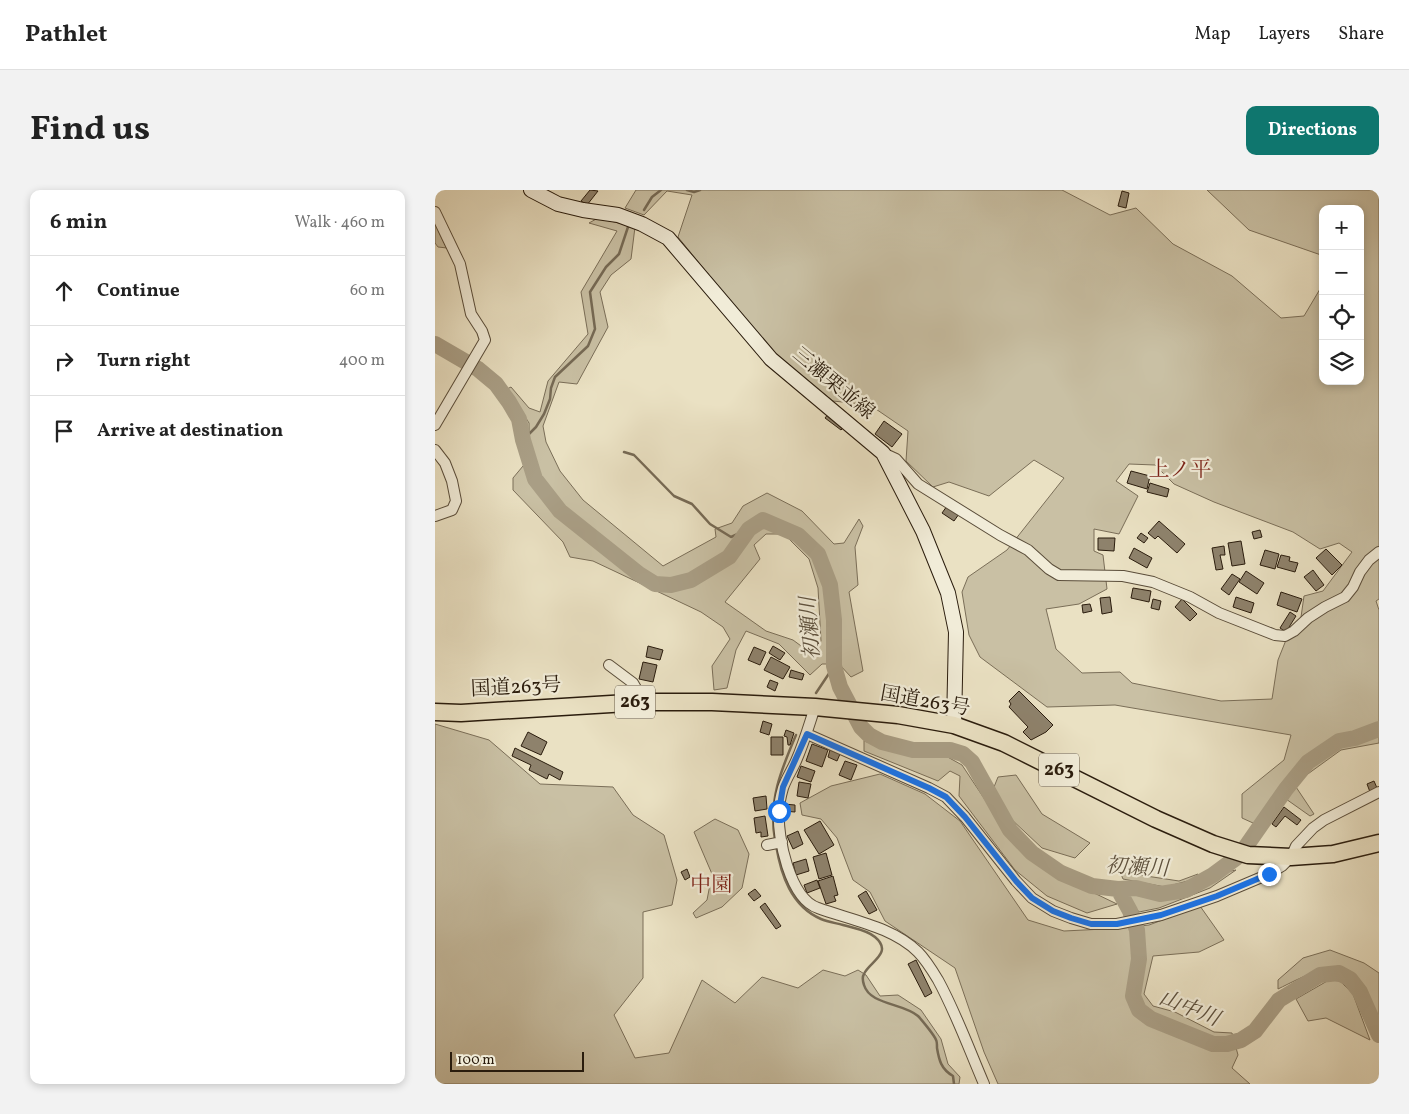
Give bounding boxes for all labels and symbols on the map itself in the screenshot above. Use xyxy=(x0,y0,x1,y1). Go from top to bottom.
street label: 三瀬栗並線 xyxy=(786,341,880,427)
district label: 上ノ平 xyxy=(1149,456,1212,485)
water label: 初瀬川 xyxy=(794,594,828,660)
street label: 国道263号 xyxy=(470,672,562,704)
street label: 国道263号 xyxy=(878,680,972,724)
road number: 263 xyxy=(615,686,655,718)
road number: 263 xyxy=(1039,754,1079,786)
route start xyxy=(768,800,791,823)
water label: 初瀬川 xyxy=(1105,852,1171,884)
route end xyxy=(1258,863,1281,886)
district label: 中園 xyxy=(690,871,732,900)
water label: 山中川 xyxy=(1154,984,1225,1035)
scale bar xyxy=(450,1049,584,1072)

